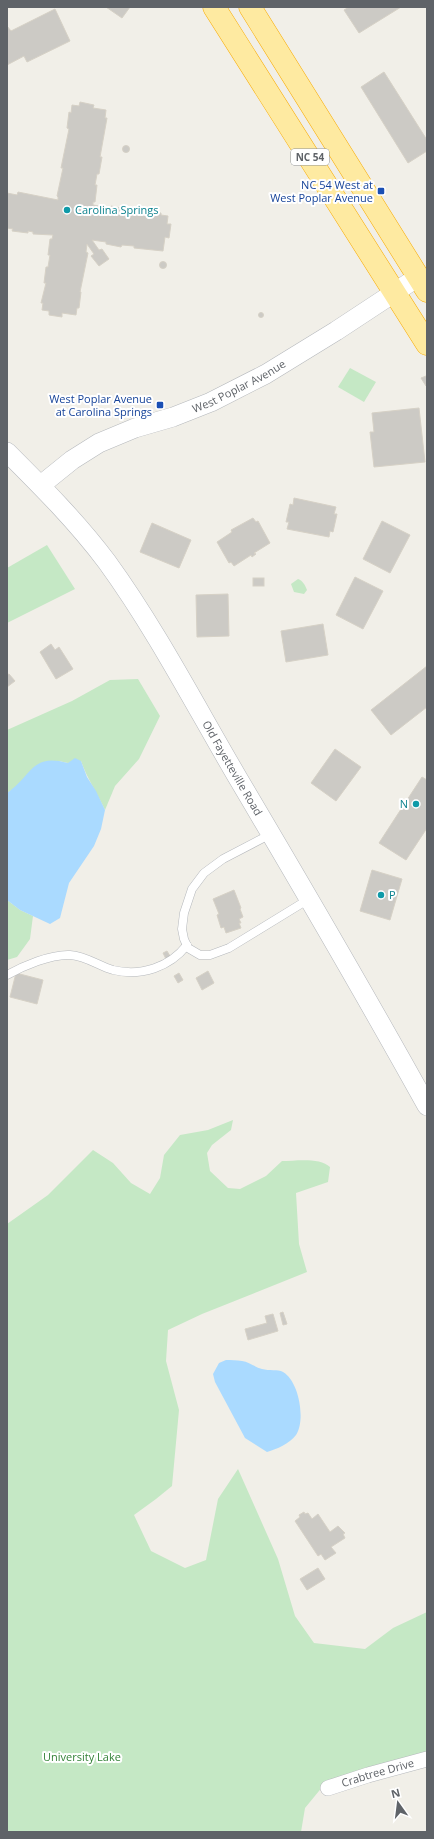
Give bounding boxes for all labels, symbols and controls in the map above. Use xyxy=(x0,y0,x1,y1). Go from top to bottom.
road number: NC 54 xyxy=(291,149,329,165)
place label: NC 54 West at West Poplar Avenue xyxy=(270,177,373,205)
marker: NC 54 West at West Poplar Avenue xyxy=(376,186,386,196)
place label: Carolina Springs xyxy=(75,202,158,217)
marker: Carolina Springs xyxy=(62,205,72,215)
street label: West Poplar Avenue xyxy=(190,356,288,416)
place label: West Poplar Avenue at Carolina Springs xyxy=(49,391,152,419)
marker: West Poplar Avenue at Carolina Springs xyxy=(155,400,165,410)
street label: Old Fayetteville Road xyxy=(199,718,266,818)
place label: N xyxy=(400,796,408,811)
marker: N xyxy=(411,799,421,809)
place label: P xyxy=(389,887,396,902)
marker: P xyxy=(376,890,386,900)
park label: University Lake xyxy=(43,1749,121,1764)
street label: Crabtree Drive xyxy=(339,1755,416,1790)
north arrow xyxy=(378,1783,418,1823)
text: N xyxy=(389,1784,402,1801)

